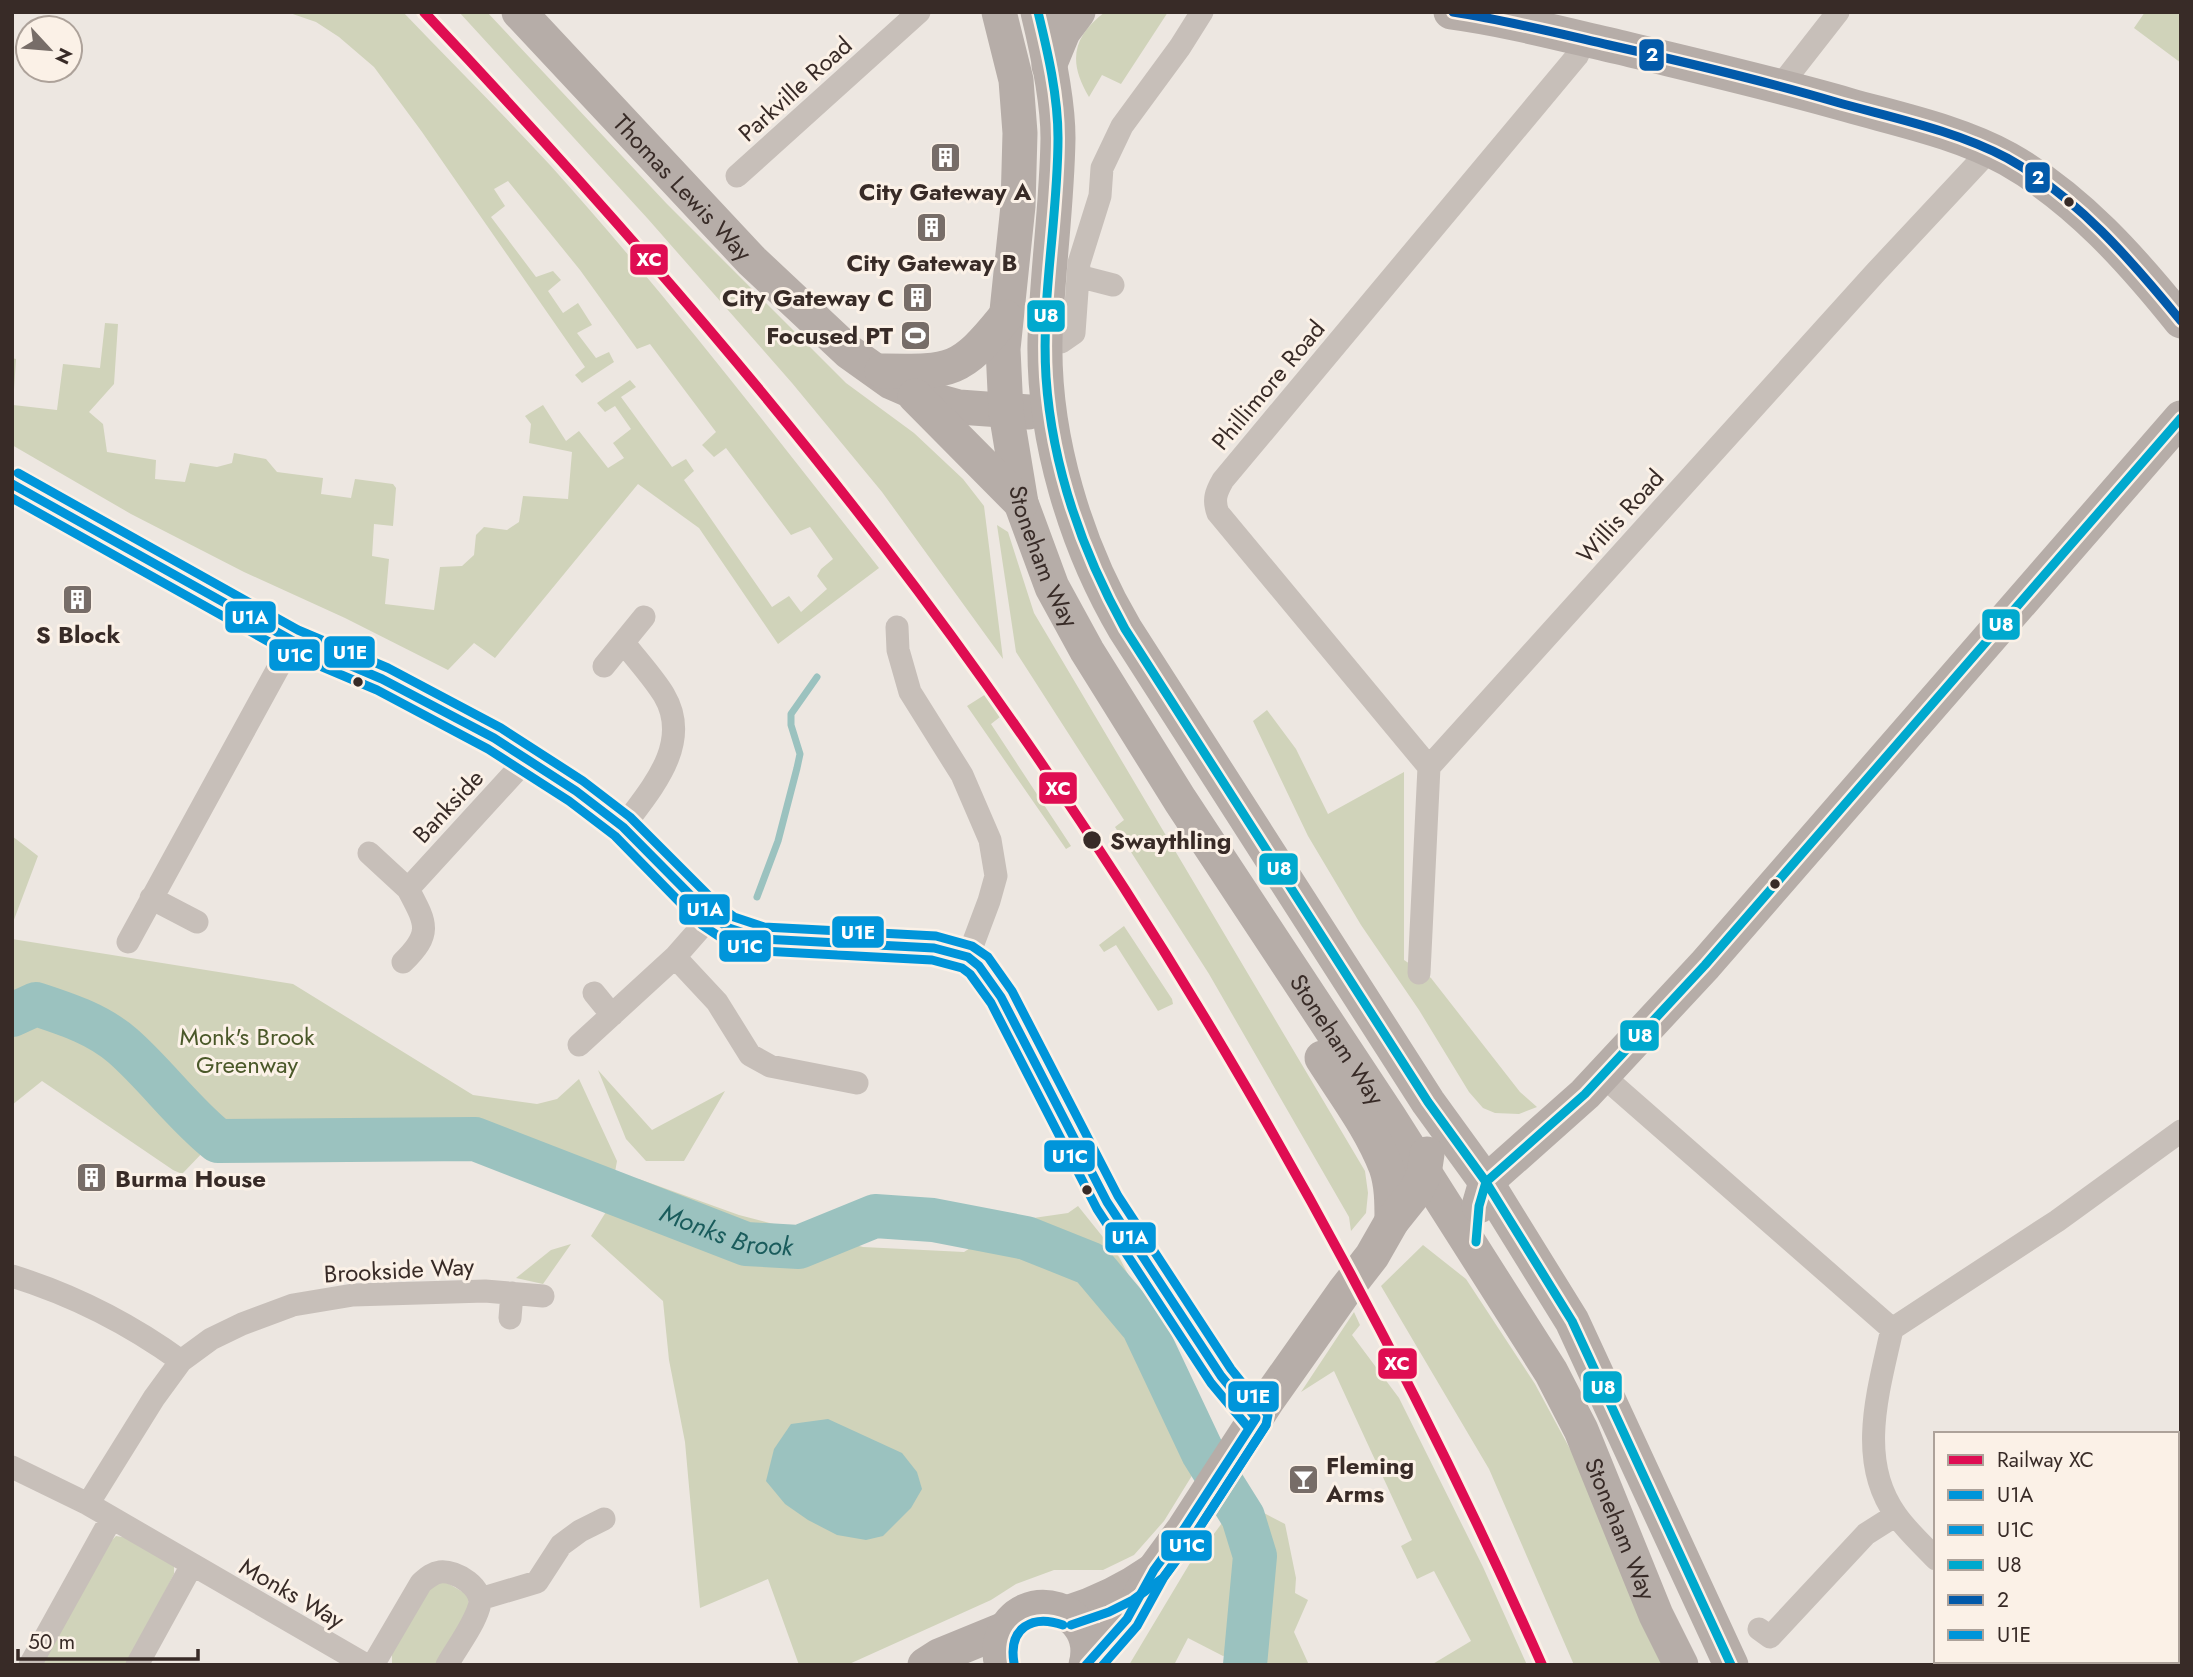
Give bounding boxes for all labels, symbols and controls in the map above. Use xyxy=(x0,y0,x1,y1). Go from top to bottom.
north arrow xyxy=(14,14,84,84)
street label: Parkville Road xyxy=(730,28,860,150)
line badge: 2 xyxy=(1638,38,1665,72)
text: 2 xyxy=(1646,41,1658,68)
text: N xyxy=(48,44,79,69)
street label: Thomas Lewis Way xyxy=(605,106,761,269)
building icon: City Gateway A xyxy=(928,140,962,174)
line badge: 2 xyxy=(2024,161,2051,194)
text: 2 xyxy=(2032,164,2044,191)
place label: City Gateway A xyxy=(859,174,1032,209)
unlabelled marker xyxy=(2062,195,2076,209)
building icon: City Gateway B xyxy=(915,211,949,245)
line badge: XC xyxy=(629,243,669,276)
place label: City Gateway B xyxy=(847,245,1018,280)
text: XC xyxy=(636,246,662,273)
place label: City Gateway C xyxy=(722,280,894,315)
building icon: City Gateway C xyxy=(900,280,934,314)
line badge: U8 xyxy=(1026,299,1066,333)
text: U8 xyxy=(1033,302,1059,329)
street label: Phillimore Road xyxy=(1203,312,1333,458)
place label: Focused PT xyxy=(766,318,894,353)
sports icon: Focused PT xyxy=(899,318,933,352)
street label: Willis Road xyxy=(1568,461,1672,571)
street label: Stoneham Way xyxy=(1001,483,1088,634)
building icon: S Block xyxy=(61,583,95,617)
line badge: U1A xyxy=(224,600,277,634)
text: U1A xyxy=(232,604,269,631)
line badge: U8 xyxy=(1981,608,2021,641)
text: U8 xyxy=(1988,611,2014,638)
place label: S Block xyxy=(36,617,120,652)
line badge: U1E xyxy=(323,635,376,669)
line badge: U1C xyxy=(268,638,321,672)
text: U1E xyxy=(333,639,367,666)
text: U1C xyxy=(277,642,313,669)
unlabelled marker xyxy=(351,675,365,689)
street label: Bankside xyxy=(404,761,492,851)
line badge: XC xyxy=(1038,771,1078,805)
text: XC xyxy=(1045,775,1071,802)
place label: Swaythling xyxy=(1110,823,1231,858)
marker: Swaythling xyxy=(1081,829,1103,851)
line badge: U8 xyxy=(1258,852,1299,886)
text: U8 xyxy=(1266,855,1292,882)
unlabelled marker xyxy=(1768,877,1782,891)
line badge: U1A xyxy=(678,893,731,926)
text: U1A xyxy=(687,896,724,923)
line badge: U1E xyxy=(831,915,885,949)
text: U1E xyxy=(841,919,875,946)
line badge: U1C xyxy=(718,929,772,963)
text: U1C xyxy=(727,933,763,960)
street label: Stoneham Way xyxy=(1282,967,1394,1112)
park label: Monk's Brook Greenway xyxy=(179,1019,315,1082)
line badge: U8 xyxy=(1619,1019,1660,1052)
text: U8 xyxy=(1627,1022,1653,1049)
line badge: U1C xyxy=(1043,1139,1096,1173)
text: U1C xyxy=(1052,1143,1088,1170)
building icon: Burma House xyxy=(75,1161,109,1195)
place label: Burma House xyxy=(115,1161,266,1196)
unlabelled marker xyxy=(1080,1183,1094,1197)
water label: Monks Brook xyxy=(655,1194,796,1266)
line badge: U1A xyxy=(1104,1221,1157,1254)
text: U1A xyxy=(1112,1224,1149,1251)
street label: Brookside Way xyxy=(323,1249,476,1291)
line badge: XC xyxy=(1377,1347,1418,1380)
text: XC xyxy=(1384,1350,1410,1377)
line badge: U8 xyxy=(1582,1370,1623,1404)
text: U8 xyxy=(1590,1374,1616,1401)
line badge: U1E xyxy=(1227,1380,1280,1413)
text: U1E xyxy=(1236,1383,1270,1410)
legend xyxy=(1934,1432,2179,1663)
text: Railway XC xyxy=(1997,1445,2094,1475)
place label: Fleming Arms xyxy=(1325,1448,1414,1511)
street label: Stoneham Way xyxy=(1576,1452,1666,1605)
bar icon: Fleming Arms xyxy=(1286,1462,1320,1496)
text: U1A xyxy=(1997,1480,2034,1510)
text: U1C xyxy=(1997,1515,2034,1545)
line badge: U1C xyxy=(1160,1529,1213,1562)
text: U1C xyxy=(1169,1532,1205,1559)
street label: Monks Way xyxy=(233,1549,351,1637)
text: U8 xyxy=(1997,1550,2022,1580)
text: 2 xyxy=(1997,1585,2009,1615)
scale bar xyxy=(18,1618,198,1662)
text: U1E xyxy=(1997,1620,2031,1650)
text: 50 m xyxy=(28,1627,75,1657)

